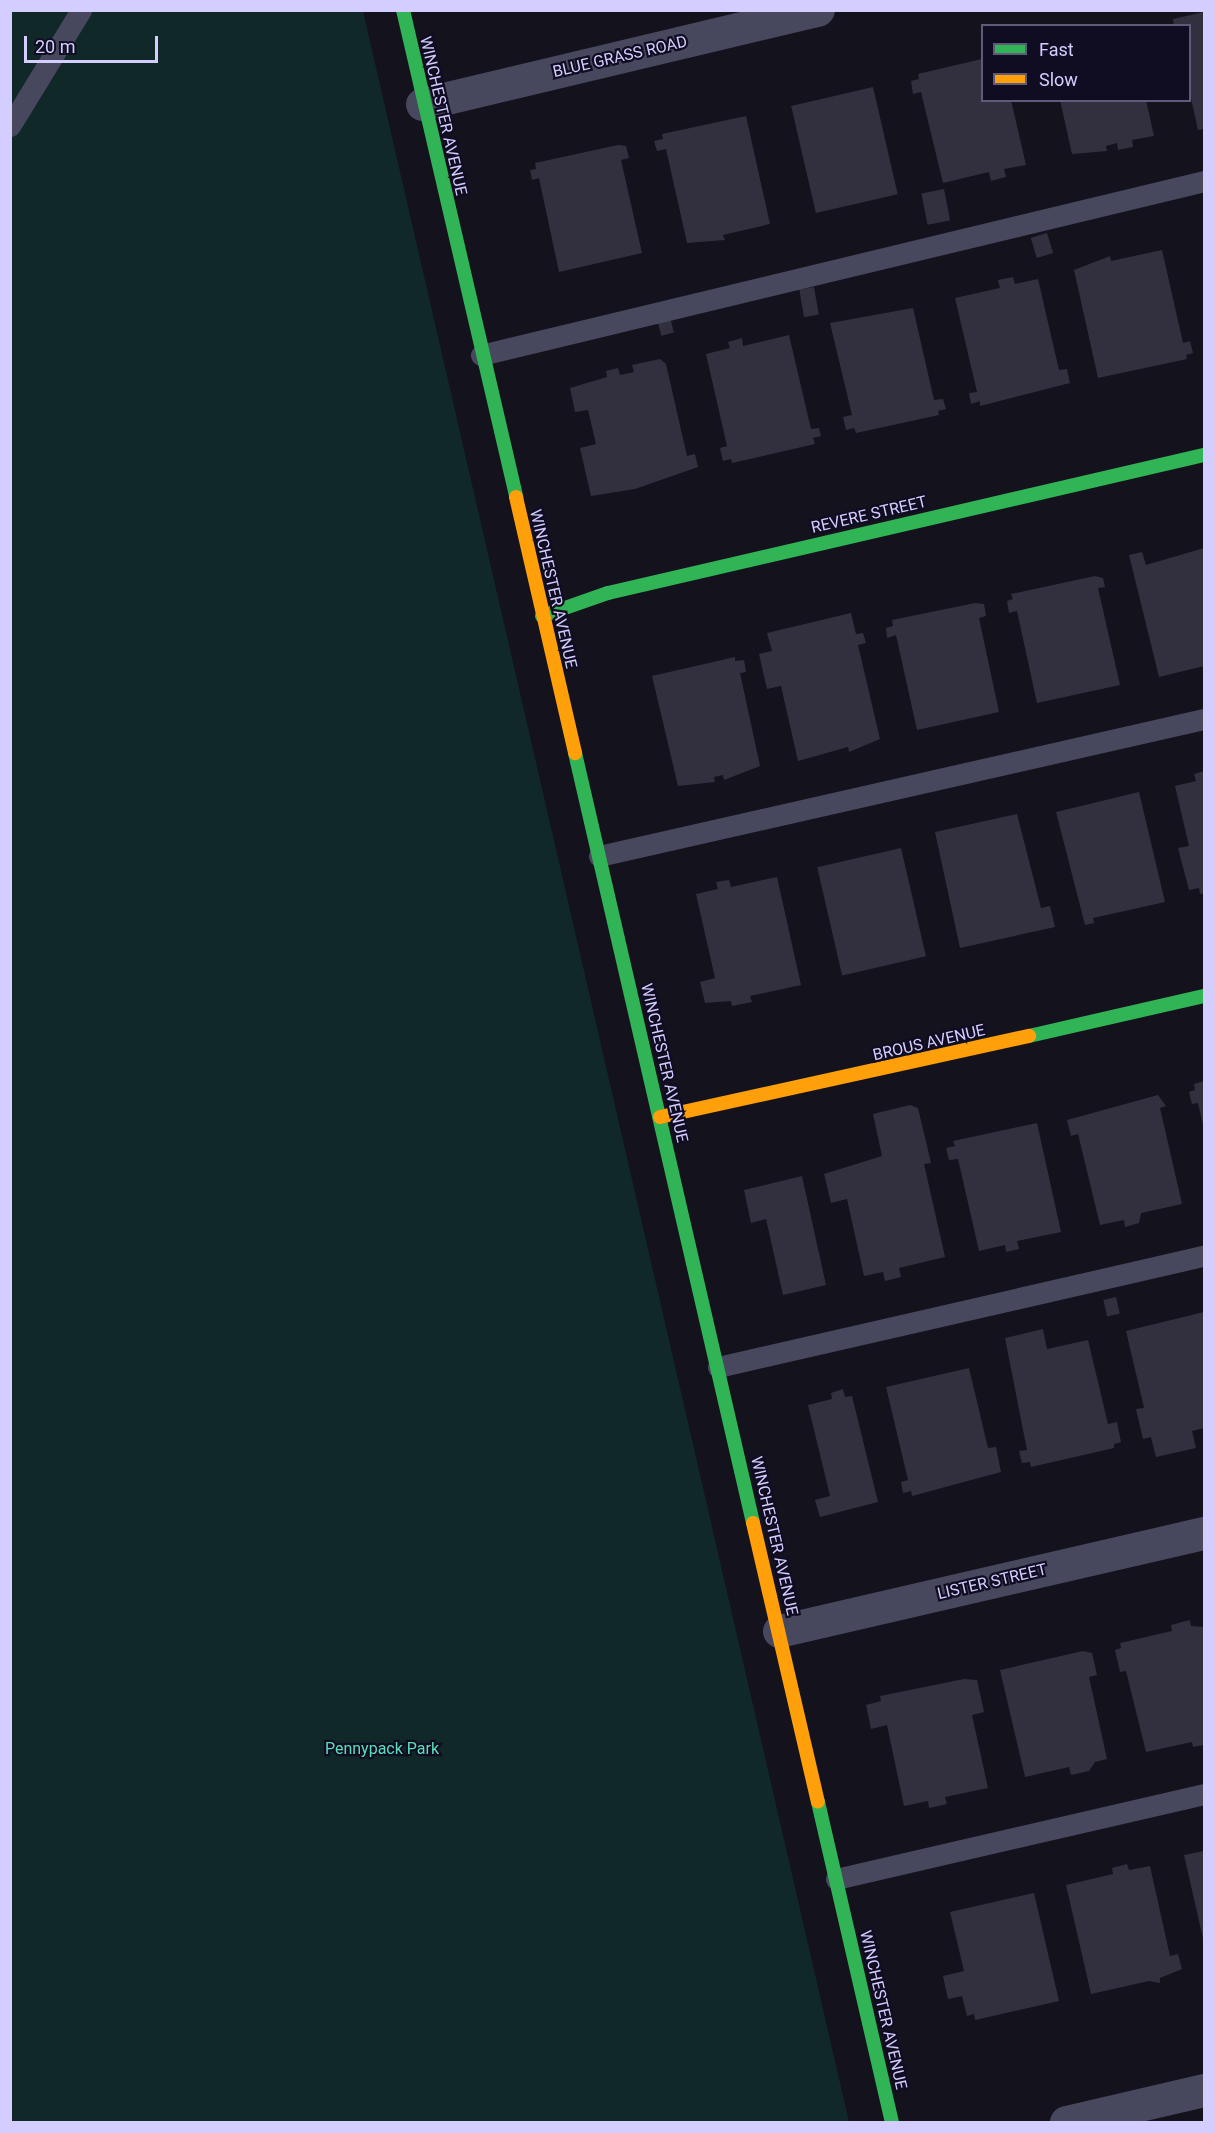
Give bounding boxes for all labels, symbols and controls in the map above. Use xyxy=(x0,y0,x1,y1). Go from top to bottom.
scale bar xyxy=(27,24,160,62)
legend xyxy=(981,24,1191,102)
street label: BLUE GRASS ROAD xyxy=(551,32,689,82)
street label: WINCHESTER AVENUE xyxy=(415,35,471,197)
text: 20 m xyxy=(35,36,75,57)
text: Fast xyxy=(1039,39,1074,60)
text: Slow xyxy=(1039,69,1078,90)
street label: REVERE STREET xyxy=(809,492,929,538)
street label: WINCHESTER AVENUE xyxy=(525,508,581,670)
street label: WINCHESTER AVENUE xyxy=(636,982,692,1144)
street label: BROUS AVENUE xyxy=(871,1021,987,1065)
street label: WINCHESTER AVENUE xyxy=(746,1455,802,1617)
street label: LISTER STREET xyxy=(935,1560,1049,1604)
park label: Pennypack Park xyxy=(325,1739,439,1759)
street label: WINCHESTER AVENUE xyxy=(855,1929,911,2091)

